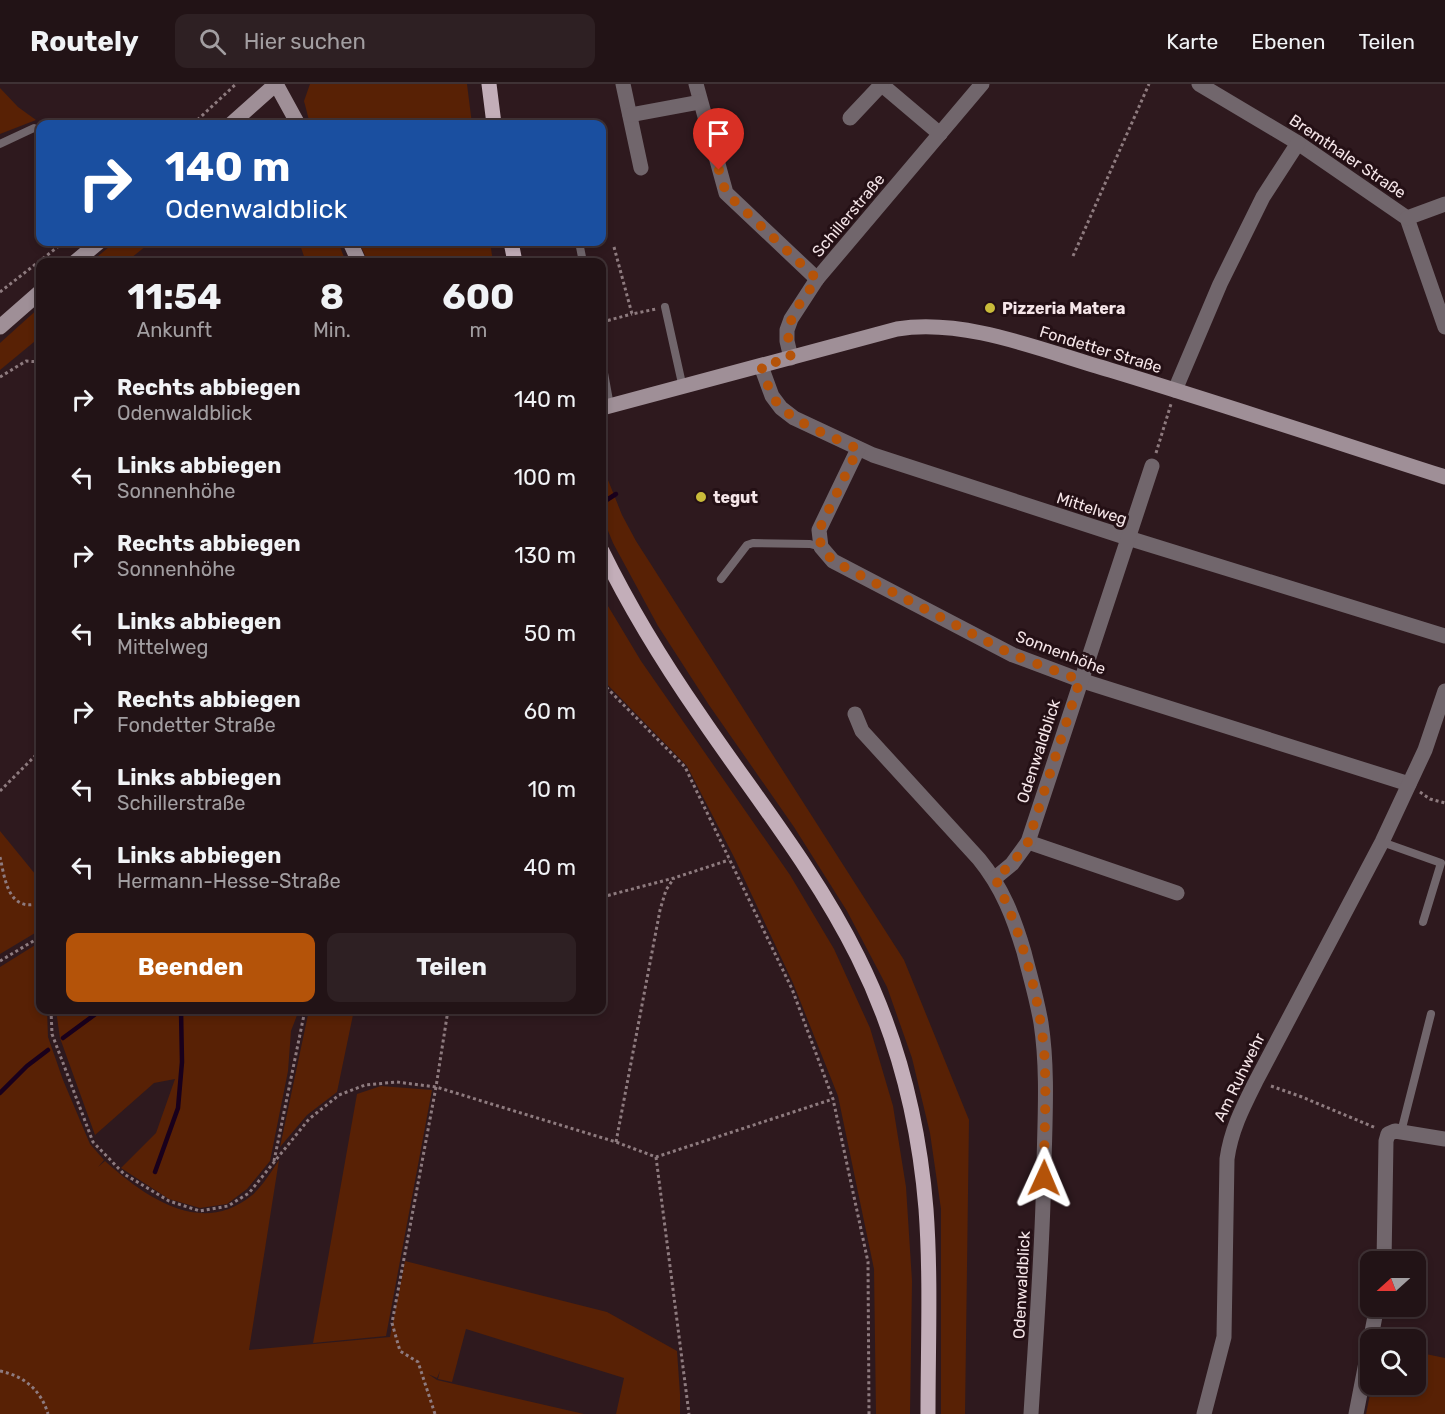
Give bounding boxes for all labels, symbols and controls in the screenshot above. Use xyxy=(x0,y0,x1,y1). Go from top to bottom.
search box xyxy=(175,14,595,68)
text: Routely xyxy=(30,25,139,58)
icon: search xyxy=(196,25,229,58)
text: Hier suchen xyxy=(244,28,366,55)
text: Karte xyxy=(1166,29,1218,54)
text: Ebenen xyxy=(1251,29,1325,54)
text: Teilen xyxy=(1358,29,1415,54)
pin xyxy=(693,108,744,170)
street label: Bremthaler Straße xyxy=(1286,110,1410,202)
icon: arrive xyxy=(702,117,735,150)
text: 140 m xyxy=(165,142,291,192)
icon: right xyxy=(66,144,144,222)
street label: Schillerstraße xyxy=(808,170,889,261)
text: Odenwaldblick xyxy=(165,193,347,225)
text: 11:54 xyxy=(127,275,222,318)
text: 8 xyxy=(320,275,344,318)
text: 600 xyxy=(442,275,515,318)
place label: Pizzeria Matera xyxy=(1002,299,1125,318)
marker: Pizzeria Matera xyxy=(983,301,997,315)
text: Ankunft xyxy=(137,318,212,342)
text: Min. xyxy=(313,318,351,342)
text: m xyxy=(470,318,487,342)
street label: Fondetter Straße xyxy=(1037,322,1164,377)
text: Rechts abbiegen xyxy=(117,374,301,401)
icon: right xyxy=(66,383,99,416)
text: 140 m xyxy=(514,386,576,413)
text: Odenwaldblick xyxy=(117,401,252,425)
text: Links abbiegen xyxy=(117,452,281,479)
icon: left xyxy=(66,461,99,494)
text: 100 m xyxy=(514,464,576,491)
text: Sonnenhöhe xyxy=(117,479,236,503)
place label: tegut xyxy=(713,488,758,507)
street label: Mittelweg xyxy=(1054,488,1130,529)
marker: tegut xyxy=(694,490,708,504)
text: Rechts abbiegen xyxy=(117,530,301,557)
icon: right xyxy=(66,539,99,572)
text: 130 m xyxy=(514,542,576,569)
text: Sonnenhöhe xyxy=(117,557,236,581)
text: Links abbiegen xyxy=(117,608,281,635)
icon: left xyxy=(66,617,99,650)
text: 50 m xyxy=(524,620,576,647)
street label: Sonnenhöhe xyxy=(1013,627,1109,678)
text: Mittelweg xyxy=(117,635,208,659)
text: Rechts abbiegen xyxy=(117,686,301,713)
icon: right xyxy=(66,695,99,728)
street label: Odenwaldblick xyxy=(1013,696,1064,805)
text: 60 m xyxy=(524,698,576,725)
text: Fondetter Straße xyxy=(117,713,276,737)
text: Links abbiegen xyxy=(117,764,281,791)
icon: left xyxy=(66,773,99,806)
text: 10 m xyxy=(528,776,576,803)
text: Schillerstraße xyxy=(117,791,245,815)
text: Links abbiegen xyxy=(117,842,281,869)
icon: left xyxy=(66,851,99,884)
text: 40 m xyxy=(523,854,576,881)
text: Hermann-Hesse-Straße xyxy=(117,869,341,893)
button: Beenden xyxy=(66,933,315,1002)
button: Teilen xyxy=(327,933,576,1002)
street label: Am Ruhwehr xyxy=(1210,1030,1269,1125)
position arrow xyxy=(1012,1146,1076,1210)
street label: Odenwaldblick xyxy=(1009,1230,1034,1340)
north arrow xyxy=(1360,1251,1426,1317)
map controls xyxy=(1360,1251,1426,1395)
button: search xyxy=(1360,1329,1426,1395)

